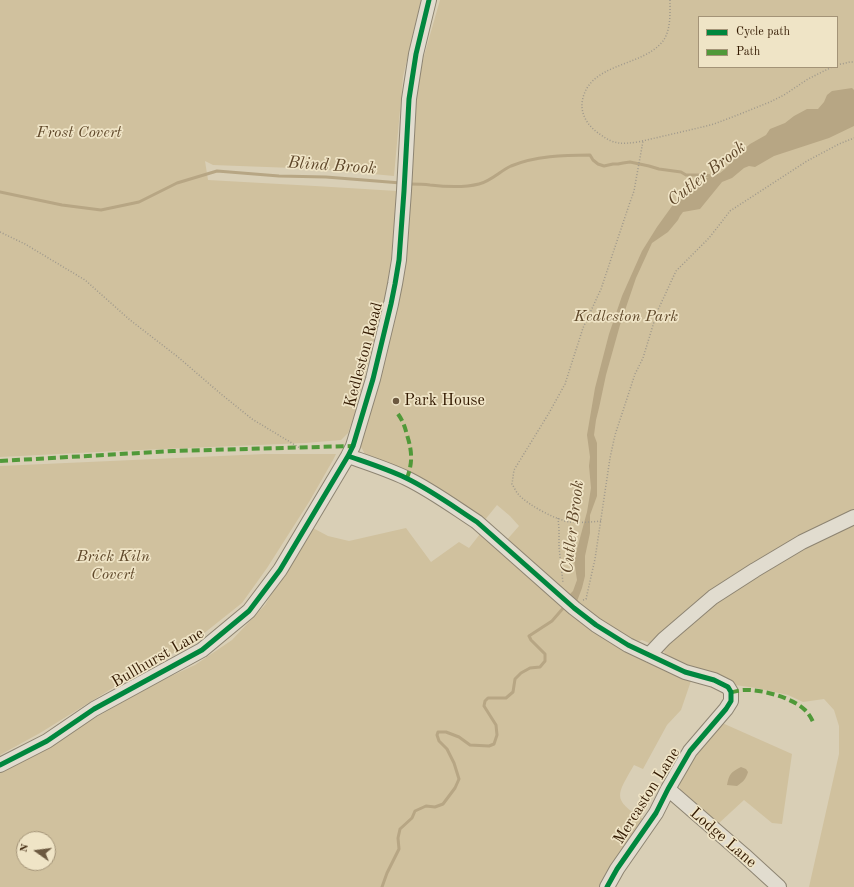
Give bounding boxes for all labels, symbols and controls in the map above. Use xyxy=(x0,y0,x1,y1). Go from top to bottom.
legend xyxy=(698,16,838,68)
text: Cycle path xyxy=(736,26,790,38)
text: Path xyxy=(736,46,760,58)
park label: Frost Covert xyxy=(36,123,122,143)
water label: Cutler Brook xyxy=(664,137,750,211)
water label: Blind Brook xyxy=(287,153,377,179)
street label: Kedleston Road xyxy=(341,300,387,410)
park label: Kedleston Park xyxy=(574,307,678,327)
place label: Park House xyxy=(404,391,485,411)
marker: Park House xyxy=(391,396,401,406)
water label: Cutler Brook xyxy=(557,479,589,575)
park label: Brick Kiln Covert xyxy=(76,547,150,585)
street label: Bullhurst Lane xyxy=(108,624,208,692)
street label: Mercaston Lane xyxy=(610,744,684,848)
street label: Lodge Lane xyxy=(686,804,760,872)
north arrow xyxy=(16,831,56,871)
text: N xyxy=(18,843,31,854)

